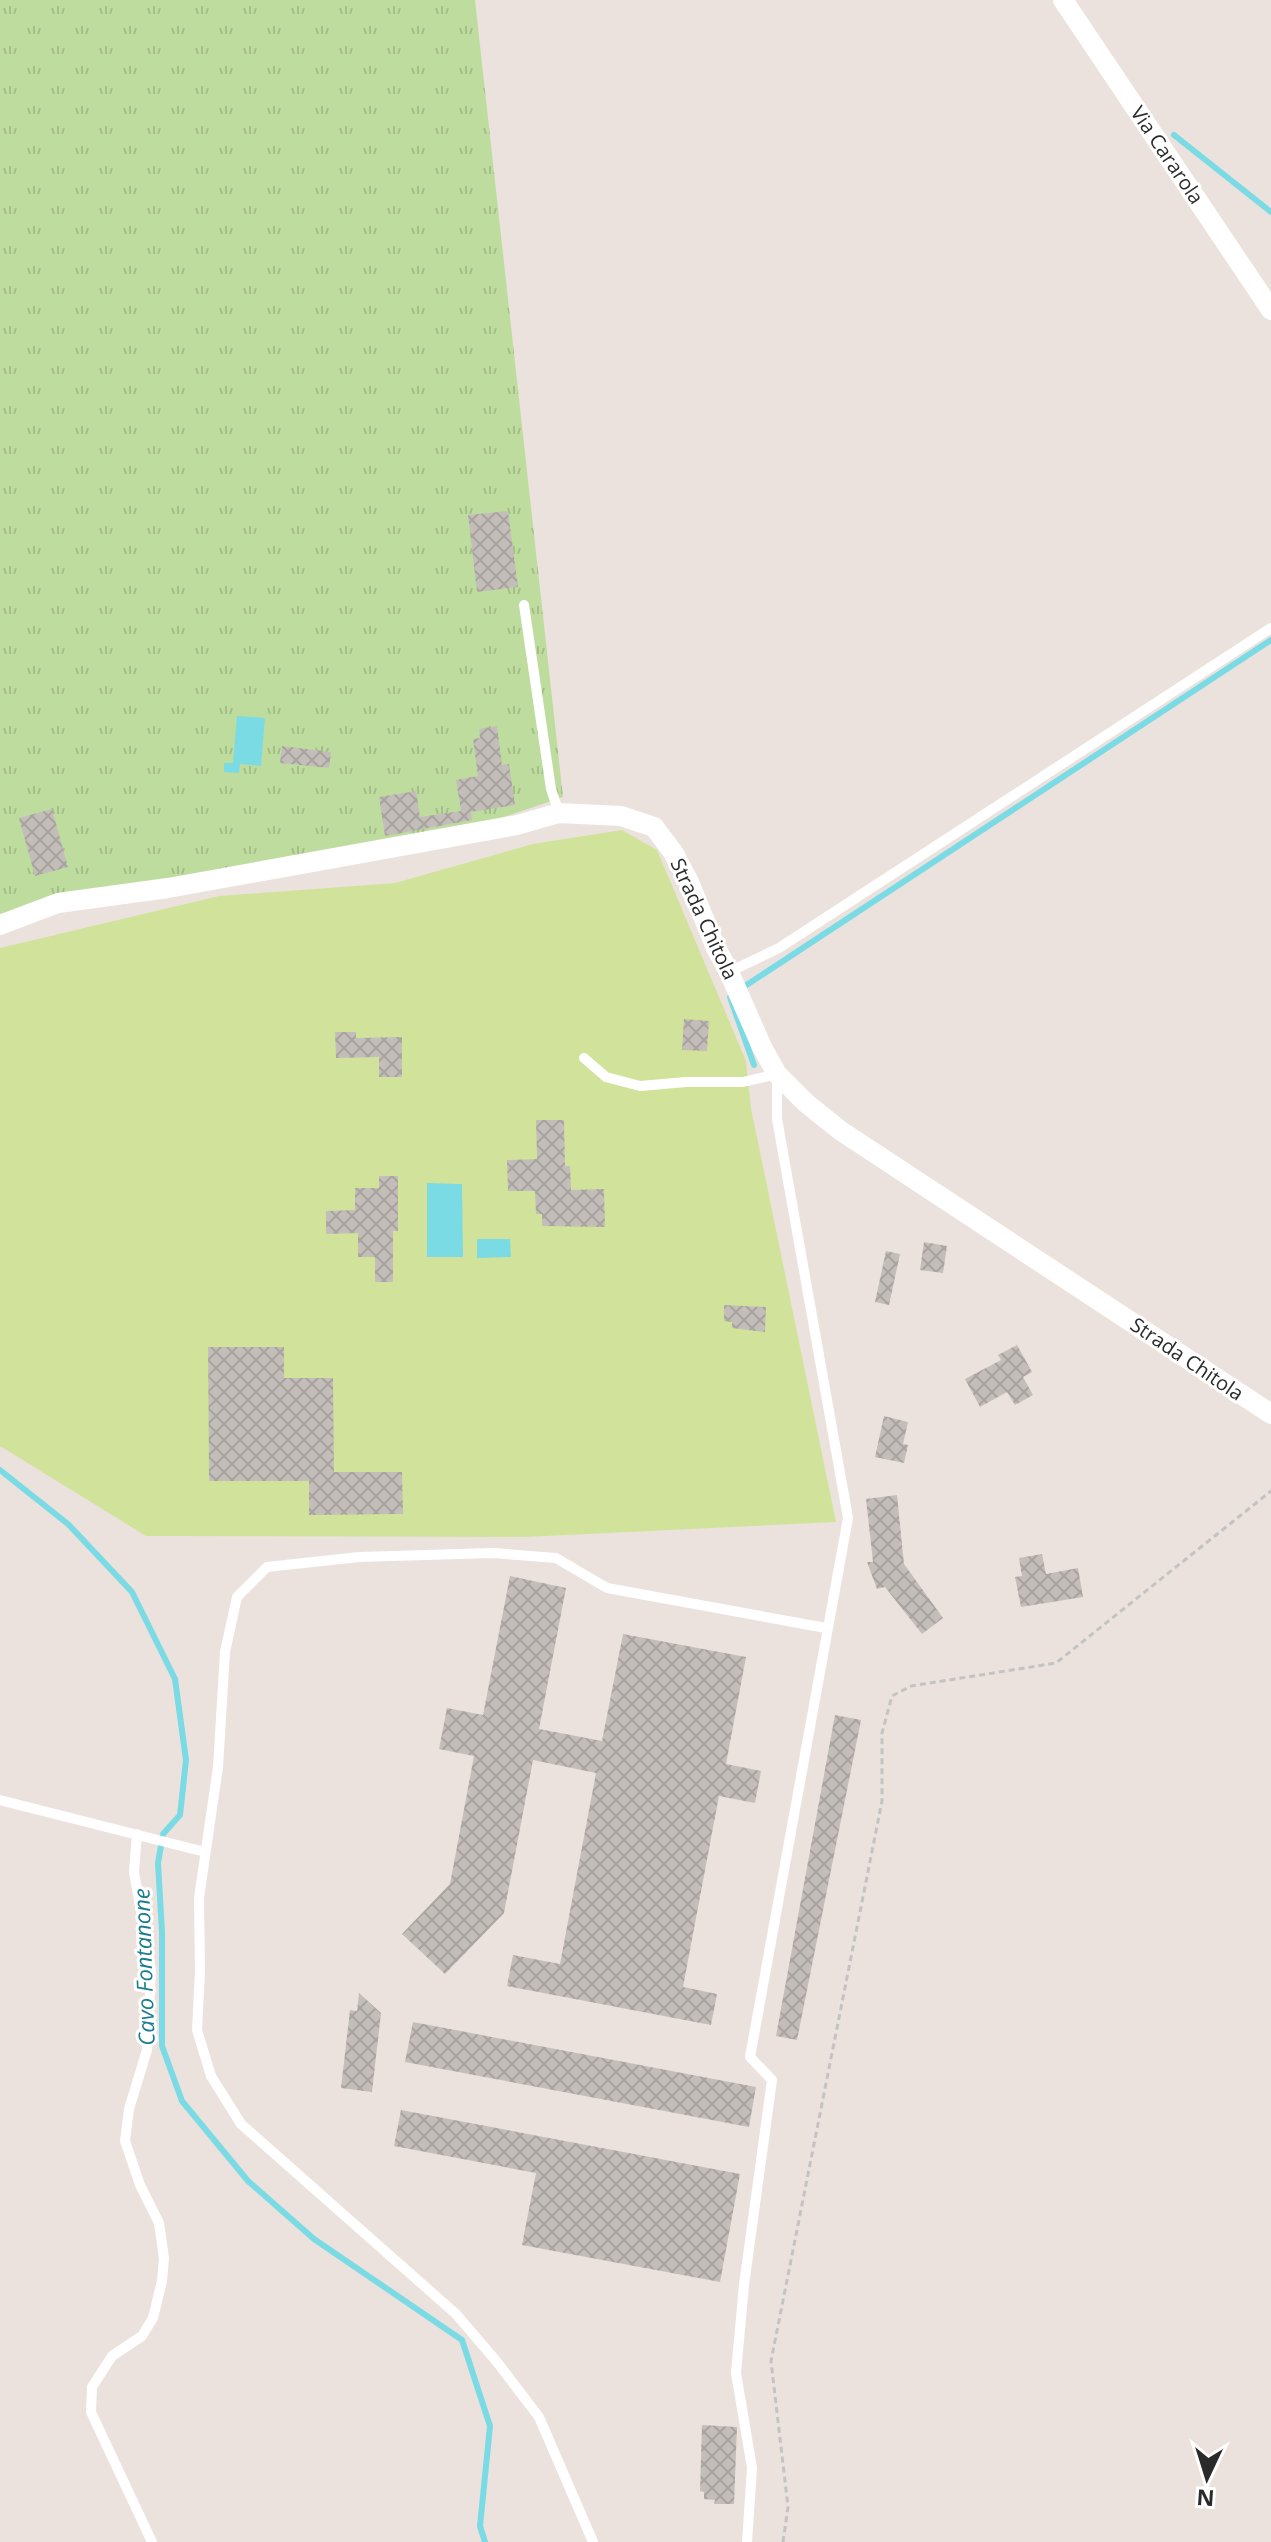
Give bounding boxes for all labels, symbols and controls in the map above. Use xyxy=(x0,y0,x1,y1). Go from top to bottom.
street label: Via Cararola xyxy=(1125,100,1210,209)
street label: Strada Chitola xyxy=(665,854,744,984)
street label: Strada Chitola xyxy=(1125,1311,1249,1406)
water label: Cavo Fontanone xyxy=(125,1888,161,2046)
north arrow xyxy=(1167,2438,1247,2518)
text: N xyxy=(1196,2483,1216,2515)

